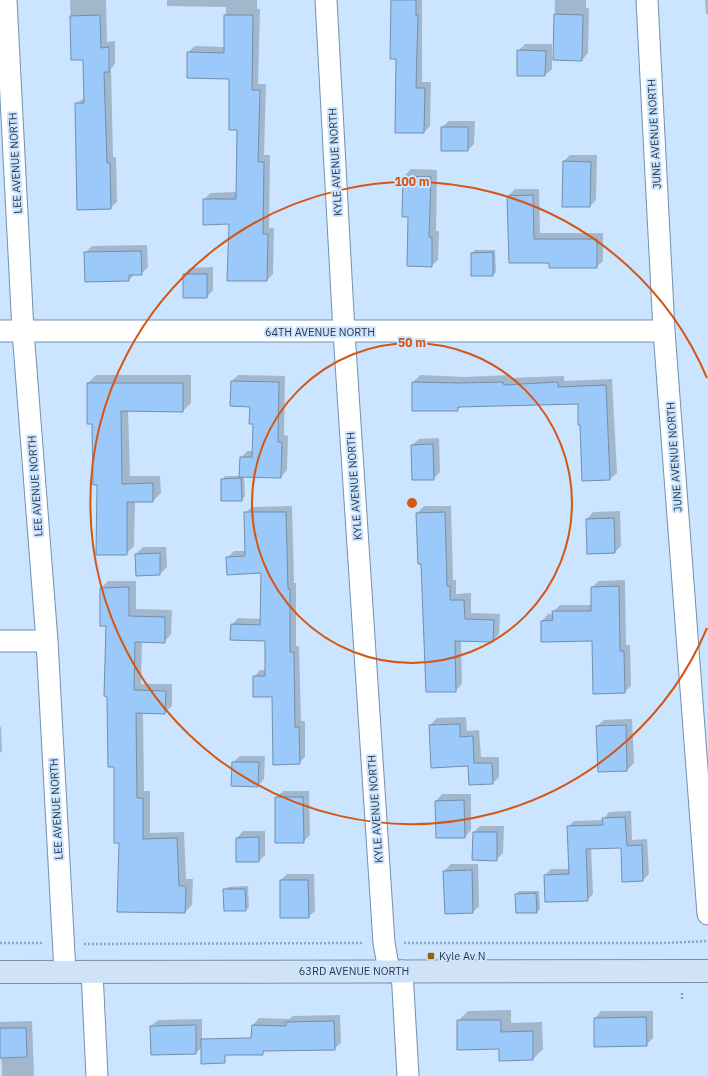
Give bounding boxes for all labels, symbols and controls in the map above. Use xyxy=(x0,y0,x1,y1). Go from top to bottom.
street label: JUNE AVENUE NORTH xyxy=(644,79,664,189)
street label: KYLE AVENUE NORTH xyxy=(325,108,345,216)
street label: LEE AVENUE NORTH xyxy=(5,112,25,214)
text: 100 m xyxy=(394,174,430,189)
street label: 64TH AVENUE NORTH xyxy=(265,325,375,339)
text: 50 m xyxy=(398,335,426,350)
street label: JUNE AVENUE NORTH xyxy=(663,402,685,512)
street label: KYLE AVENUE NORTH xyxy=(343,432,365,540)
street label: LEE AVENUE NORTH xyxy=(24,435,46,537)
centre of rings xyxy=(405,496,419,510)
street label: KYLE AVENUE NORTH xyxy=(364,755,386,863)
street label: LEE AVENUE NORTH xyxy=(46,758,66,860)
place label: Kyle Av N xyxy=(439,949,486,963)
marker: Kyle Av N xyxy=(426,951,436,961)
street label: 63RD AVENUE NORTH xyxy=(299,964,409,978)

